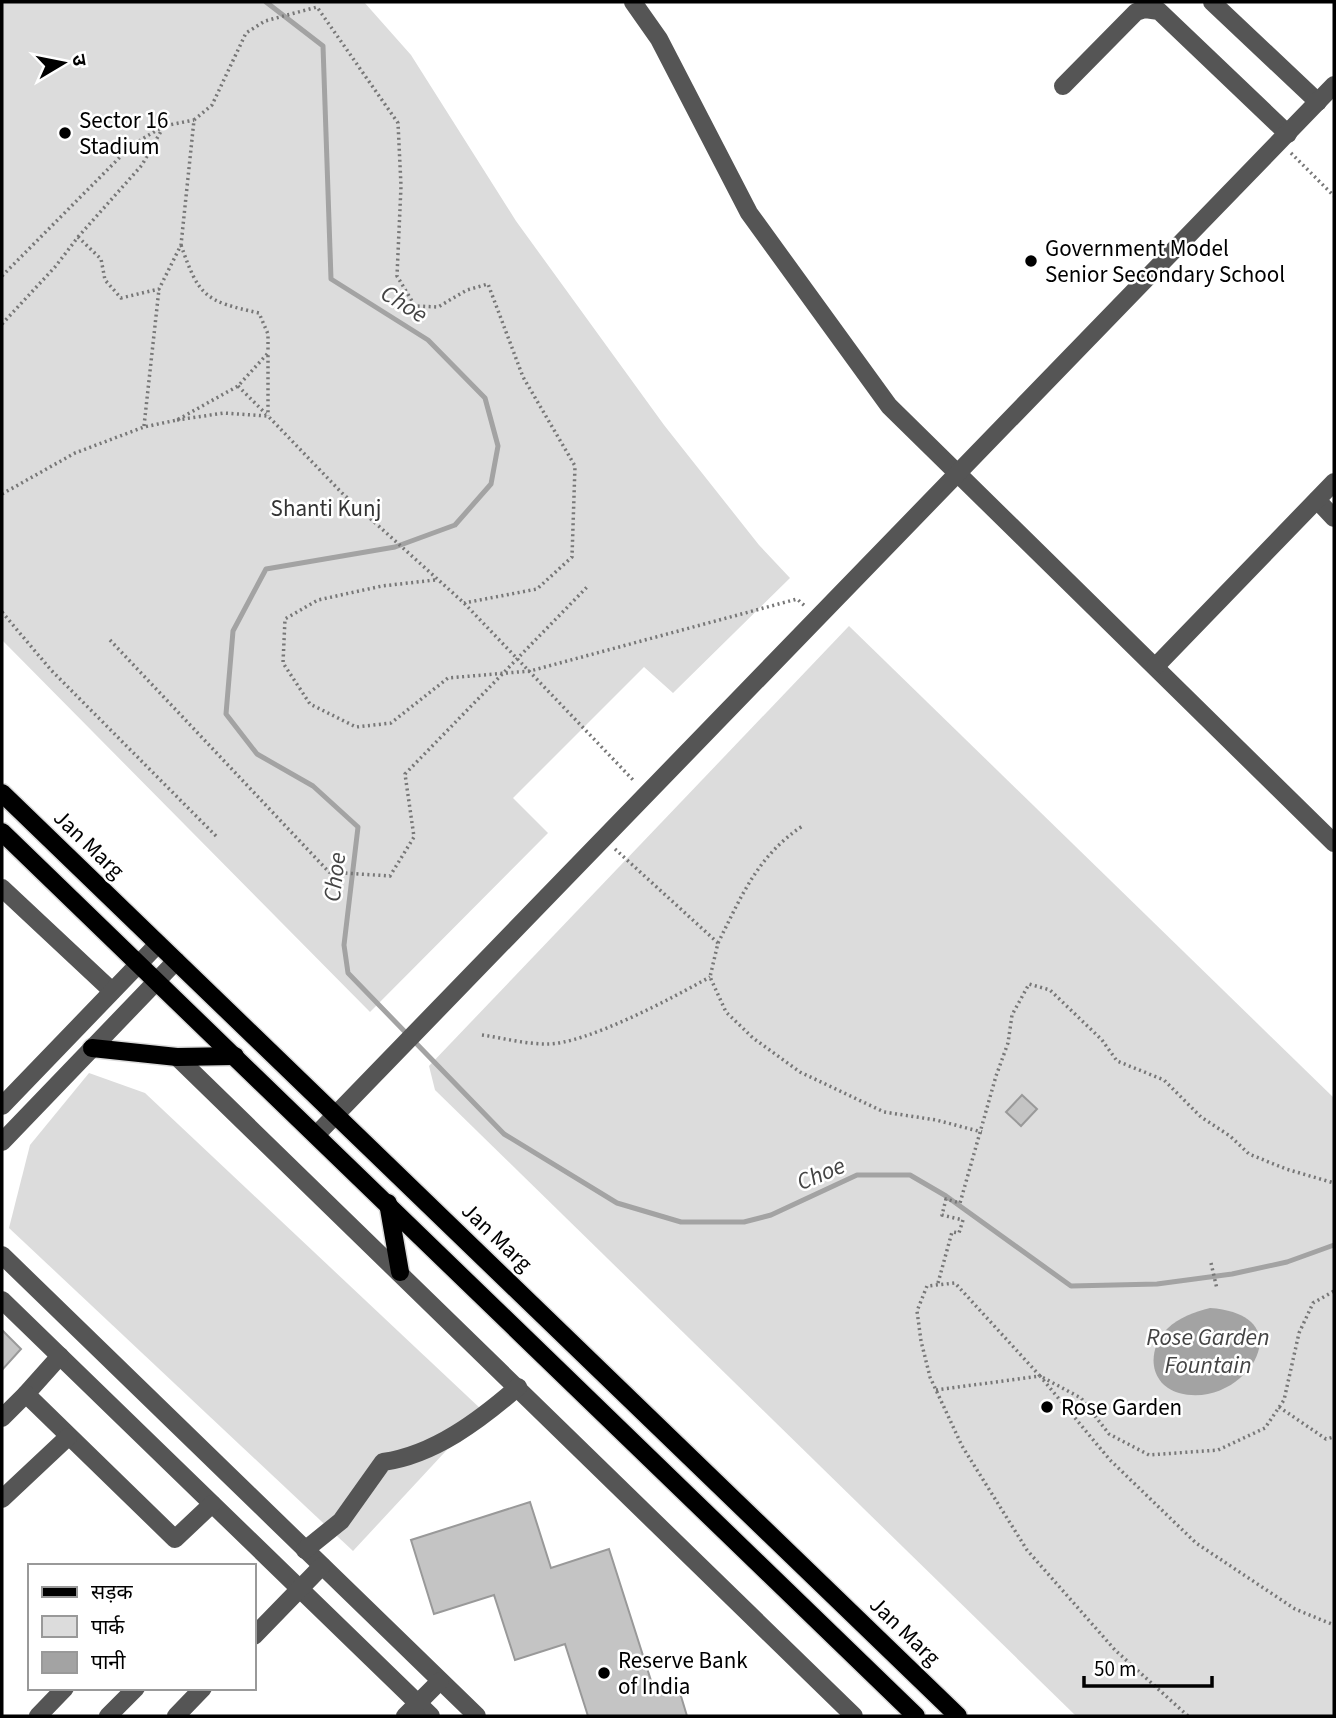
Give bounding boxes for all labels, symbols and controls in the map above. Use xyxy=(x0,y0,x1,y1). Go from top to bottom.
north arrow xyxy=(28,28,98,98)
text: उ xyxy=(64,52,93,69)
place label: Sector 16 Stadium xyxy=(79,104,168,163)
marker: Sector 16 Stadium xyxy=(57,125,73,141)
place label: Government Model Senior Secondary School xyxy=(1045,232,1285,291)
marker: Government Model Senior Secondary School xyxy=(1023,253,1039,269)
water label: Choe xyxy=(374,276,434,332)
park label: Shanti Kunj xyxy=(271,492,381,525)
street label: Jan Marg xyxy=(46,802,132,887)
water label: Choe xyxy=(315,850,355,904)
water label: Choe xyxy=(791,1148,851,1200)
street label: Jan Marg xyxy=(454,1195,540,1280)
water label: Rose Garden Fountain xyxy=(1146,1320,1270,1383)
place label: Rose Garden xyxy=(1061,1391,1182,1424)
marker: Rose Garden xyxy=(1039,1399,1055,1415)
legend xyxy=(28,1564,256,1690)
text: सड़क xyxy=(91,1577,133,1607)
street label: Jan Marg xyxy=(862,1589,948,1674)
text: पार्क xyxy=(91,1612,125,1642)
place label: Reserve Bank of India xyxy=(618,1644,748,1703)
scale bar xyxy=(1084,1644,1212,1688)
text: पानी xyxy=(91,1647,126,1677)
text: 50 m xyxy=(1094,1654,1136,1684)
marker: Reserve Bank of India xyxy=(596,1665,612,1681)

